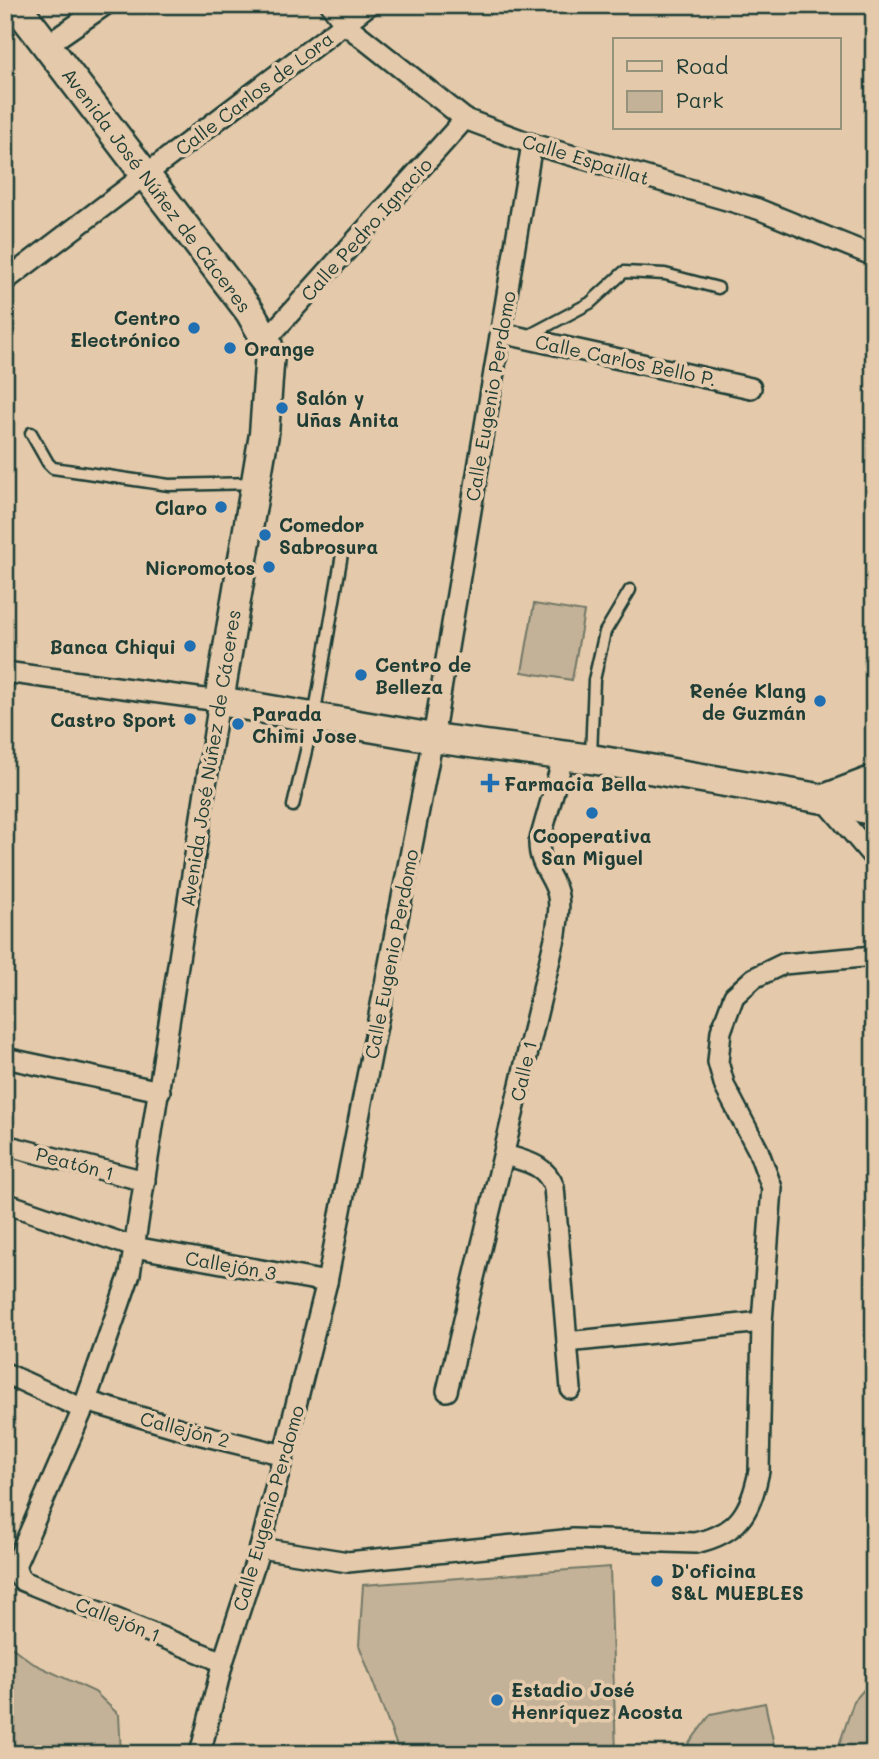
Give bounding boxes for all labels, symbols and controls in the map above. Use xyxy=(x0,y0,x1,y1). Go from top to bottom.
street label: Calle Carlos de Lora xyxy=(170,25,338,161)
legend xyxy=(613,38,840,130)
text: Road xyxy=(676,52,728,79)
street label: Avenida José Núñez de Cáceres xyxy=(57,63,257,317)
text: Park xyxy=(676,86,724,113)
street label: Calle Espaillat xyxy=(519,128,653,190)
street label: Calle Pedro Ignacio xyxy=(295,152,437,306)
street label: Calle Eugenio Perdomo xyxy=(459,289,521,503)
place label: Centro Electrónico xyxy=(70,305,180,352)
marker: Centro Electrónico xyxy=(186,320,202,336)
street label: Calle Carlos Bello P. xyxy=(533,329,719,391)
place label: Orange xyxy=(244,336,315,361)
marker: Orange xyxy=(222,340,238,356)
place label: Salón y Uñas Anita xyxy=(296,385,399,432)
marker: Salón y Uñas Anita xyxy=(274,400,290,416)
place label: Claro xyxy=(155,495,207,520)
marker: Claro xyxy=(213,499,229,515)
place label: Comedor Sabrosura xyxy=(279,512,378,559)
marker: Comedor Sabrosura xyxy=(257,527,273,543)
place label: Nicromotos xyxy=(145,555,255,580)
marker: Nicromotos xyxy=(261,559,277,575)
street label: Avenida José Núñez de Cáceres xyxy=(174,608,246,908)
place label: Banca Chiqui xyxy=(50,634,176,659)
marker: Banca Chiqui xyxy=(182,638,198,654)
place label: Centro de Belleza xyxy=(375,652,471,699)
marker: Centro de Belleza xyxy=(353,667,369,683)
place label: Renée Klang de Guzmán xyxy=(690,678,806,725)
marker: Renée Klang de Guzmán xyxy=(812,693,828,709)
place label: Parada Chimi Jose xyxy=(252,701,357,748)
place label: Castro Sport xyxy=(50,707,176,732)
marker: Castro Sport xyxy=(182,711,198,727)
marker: Parada Chimi Jose xyxy=(230,716,246,732)
place label: Farmacia Bella xyxy=(504,771,647,796)
marker: Farmacia Bella xyxy=(482,775,498,791)
marker: Cooperativa San Miguel xyxy=(584,805,600,821)
place label: Cooperativa San Miguel xyxy=(533,823,651,870)
street label: Calle Eugenio Perdomo xyxy=(358,847,424,1061)
street label: Calle 1 xyxy=(504,1038,542,1104)
street label: Peatón 1 xyxy=(33,1141,117,1185)
street label: Callejón 3 xyxy=(183,1245,279,1285)
street label: Calle Eugenio Perdomo xyxy=(227,1402,309,1614)
street label: Callejón 2 xyxy=(138,1405,232,1453)
place label: D'oficina S&L MUEBLES xyxy=(671,1558,804,1605)
marker: D'oficina S&L MUEBLES xyxy=(649,1573,665,1589)
street label: Callejón 1 xyxy=(72,1591,164,1647)
place label: Estadio José Henríquez Acosta xyxy=(511,1677,683,1724)
marker: Estadio José Henríquez Acosta xyxy=(489,1692,505,1708)

